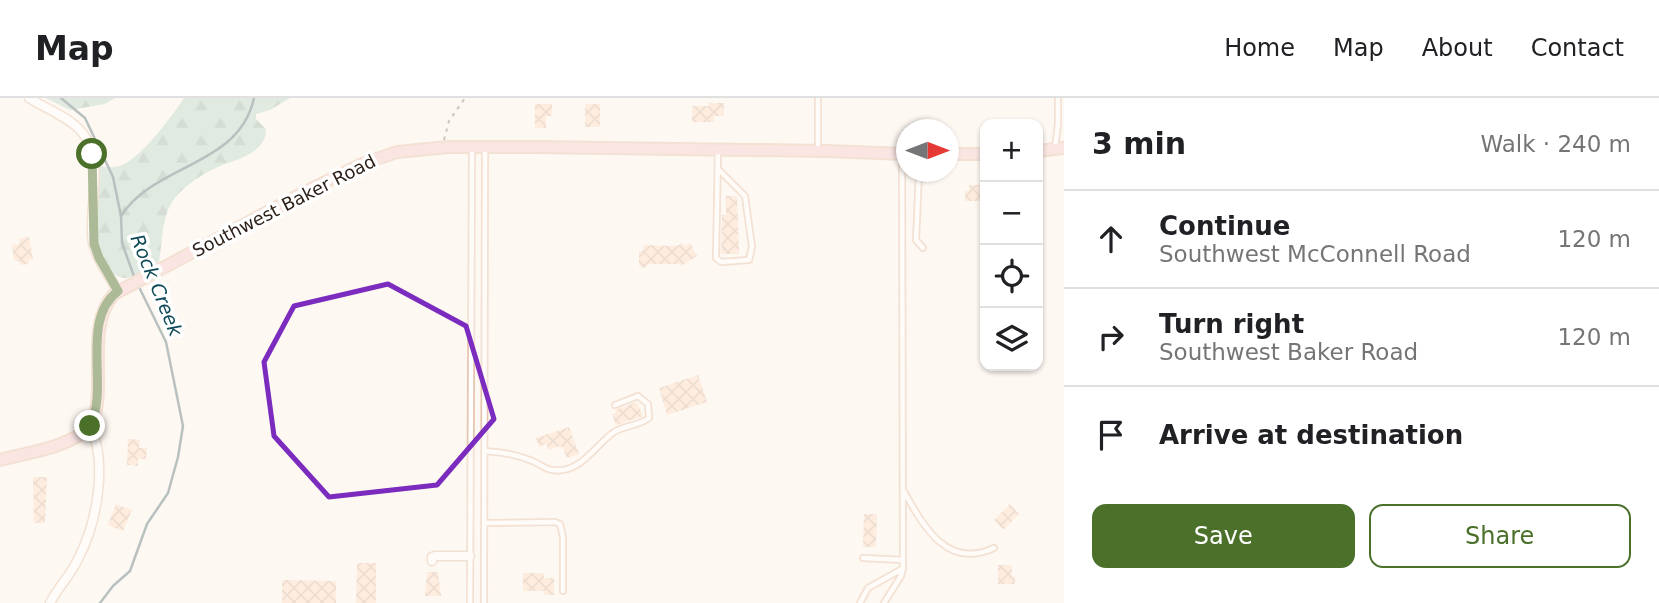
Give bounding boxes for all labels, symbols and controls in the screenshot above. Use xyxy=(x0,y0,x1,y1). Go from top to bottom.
text: Map xyxy=(35,29,114,68)
text: Home xyxy=(1224,34,1295,62)
text: Map xyxy=(1333,34,1384,62)
text: About xyxy=(1422,34,1493,62)
text: Contact xyxy=(1531,34,1624,62)
north arrow xyxy=(896,119,959,182)
map controls xyxy=(980,119,1043,371)
button: + xyxy=(980,119,1043,182)
text: 3 min xyxy=(1092,126,1186,161)
text: Walk · 240 m xyxy=(1480,131,1631,157)
route start xyxy=(76,138,107,169)
street label: Southwest Baker Road xyxy=(189,150,379,261)
button: − xyxy=(980,182,1043,245)
text: Continue xyxy=(1159,211,1290,241)
icon: ahead xyxy=(1092,220,1130,258)
text: 120 m xyxy=(1557,226,1631,252)
water label: Rock Creek xyxy=(127,231,188,340)
text: Southwest McConnell Road xyxy=(1159,241,1471,267)
button: locate xyxy=(980,245,1043,308)
button: layers xyxy=(980,308,1043,371)
text: Turn right xyxy=(1159,309,1304,339)
icon: right xyxy=(1092,318,1130,356)
text: 120 m xyxy=(1557,324,1631,350)
text: Southwest Baker Road xyxy=(1159,339,1418,365)
route end xyxy=(74,410,105,441)
icon: arrive xyxy=(1092,416,1130,454)
text: Arrive at destination xyxy=(1159,420,1463,450)
button: Save xyxy=(1092,504,1355,568)
button: Share xyxy=(1369,504,1631,568)

